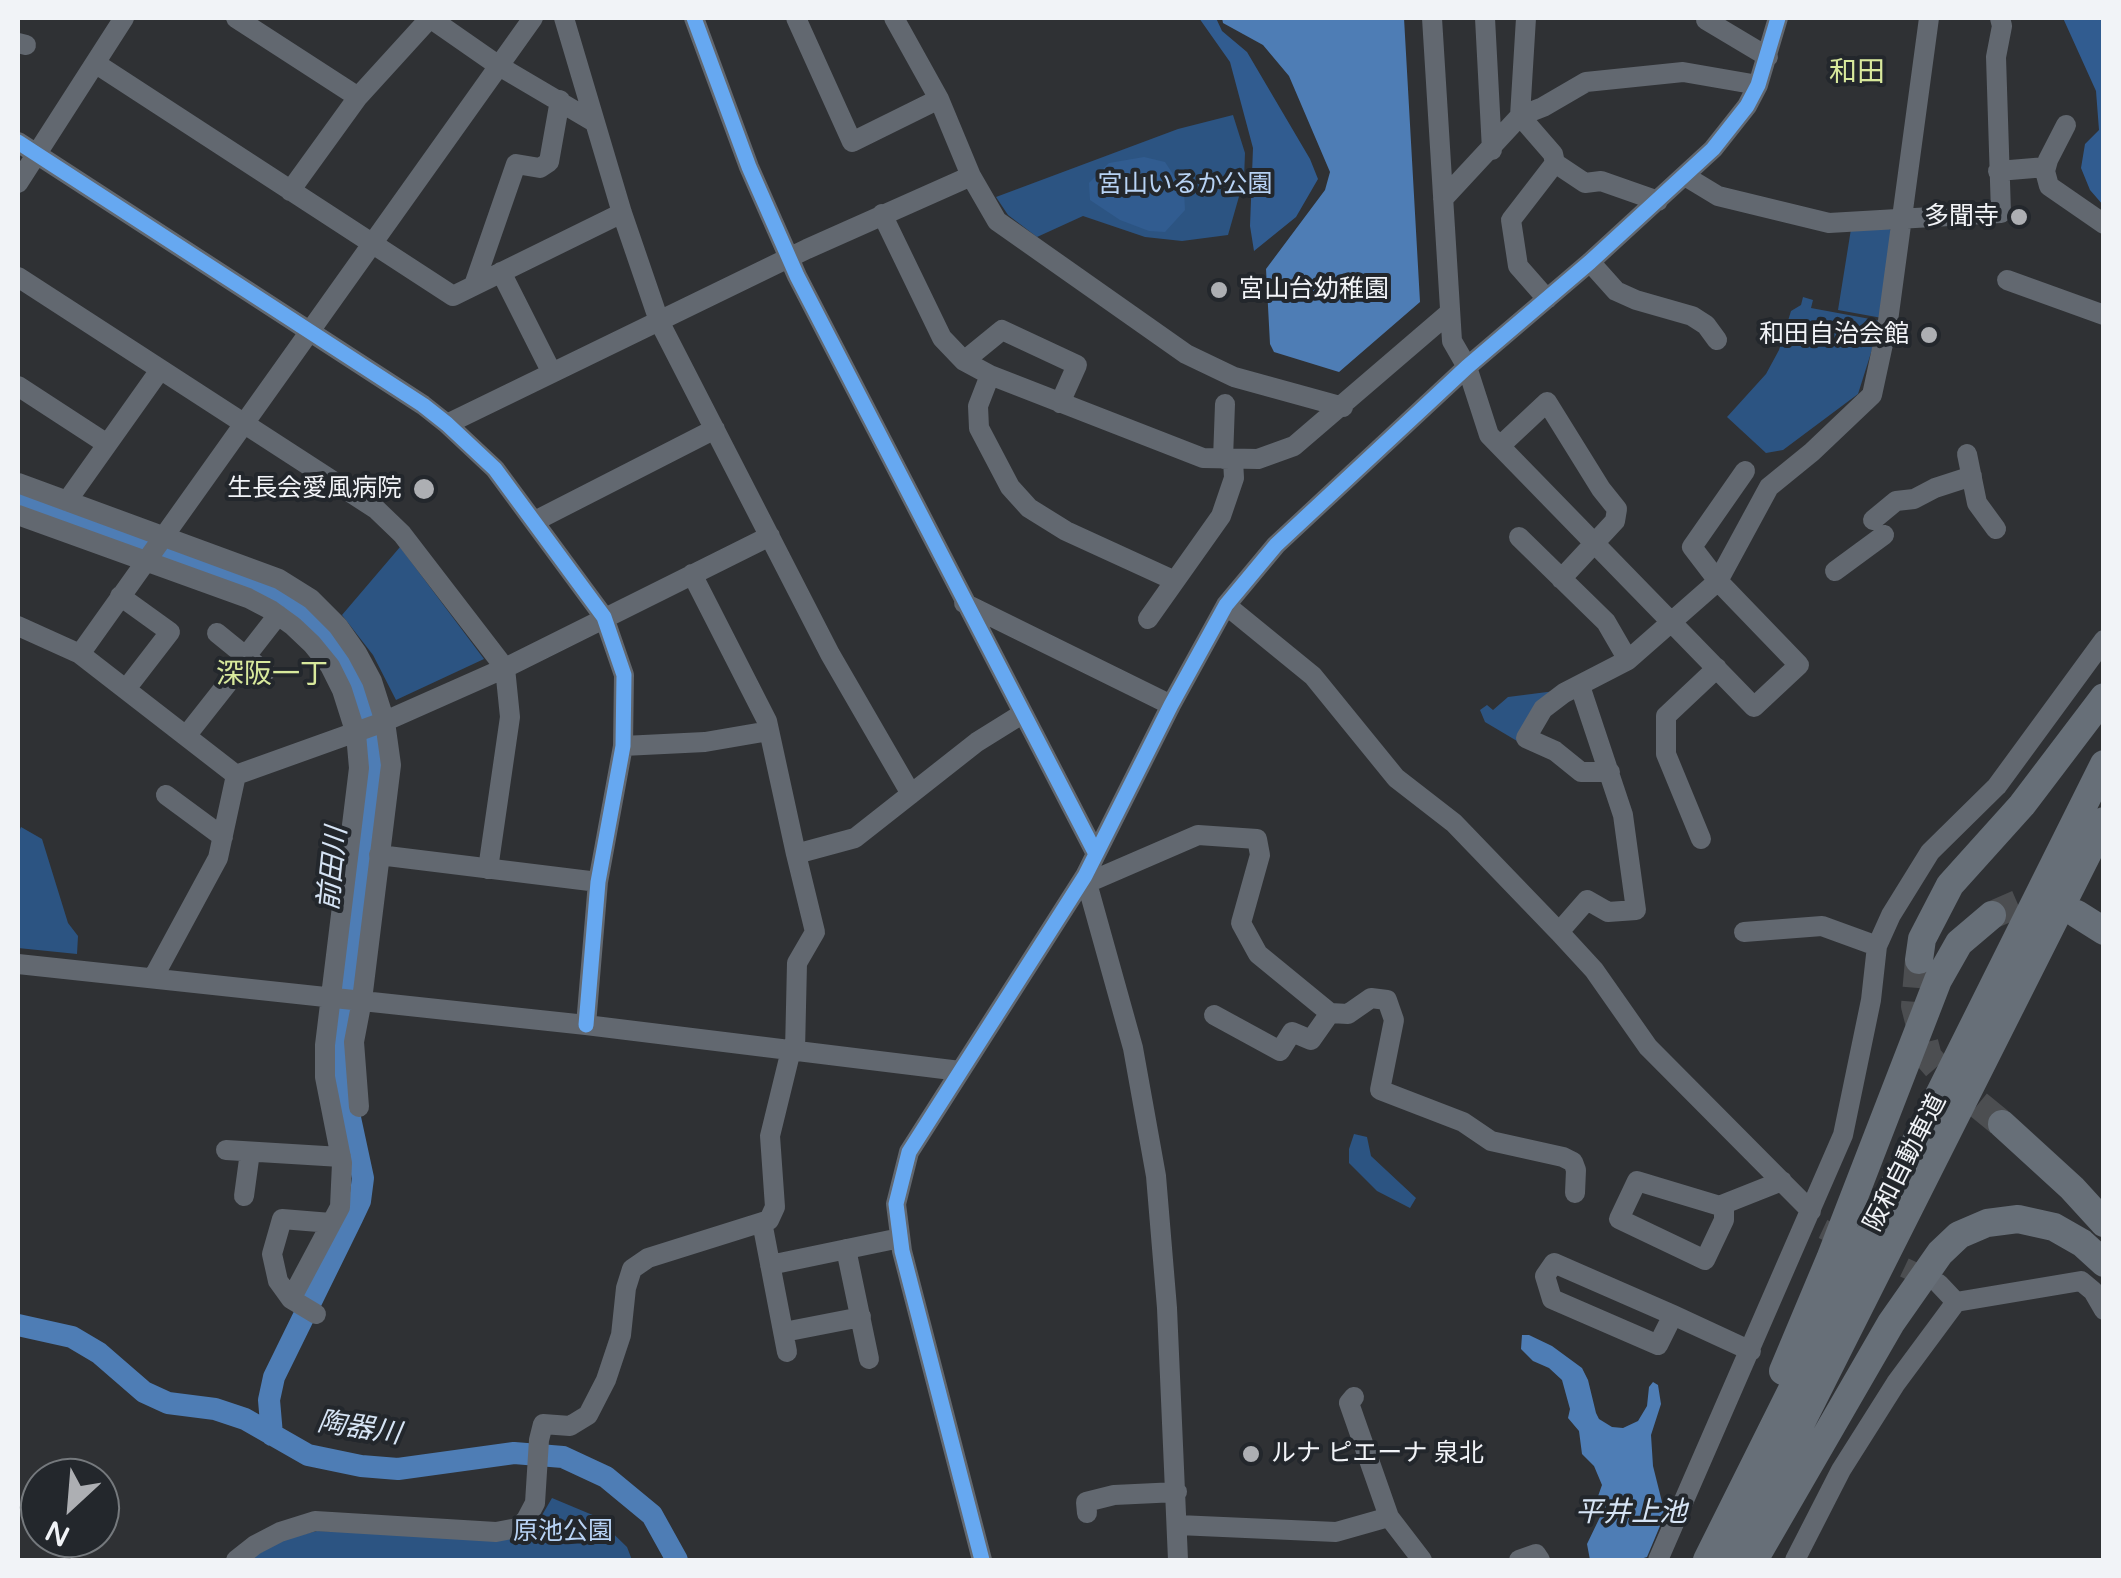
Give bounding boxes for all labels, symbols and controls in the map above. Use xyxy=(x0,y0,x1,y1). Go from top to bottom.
district label: 和田 xyxy=(1829,57,1885,91)
park label: 宮山いるか公園 xyxy=(1098,170,1272,200)
place label: 多聞寺 xyxy=(1924,202,1999,232)
marker: 多聞寺 xyxy=(2008,206,2030,228)
place label: 宮山台幼稚園 xyxy=(1239,275,1389,305)
marker: 宮山台幼稚園 xyxy=(1208,279,1230,301)
place label: 和田自治会館 xyxy=(1759,320,1909,350)
marker: 和田自治会館 xyxy=(1918,324,1940,346)
place label: 生長会愛風病院 xyxy=(227,474,402,504)
marker: 生長会愛風病院 xyxy=(411,476,437,502)
district label: 深阪一丁 xyxy=(216,659,328,693)
water label: 前田川 xyxy=(313,825,355,913)
street label: 阪和自動車道 xyxy=(1859,1089,1953,1237)
water label: 陶器川 xyxy=(315,1406,403,1452)
place label: ルナ ピエーナ 泉北 xyxy=(1271,1439,1484,1469)
marker: ルナ ピエーナ 泉北 xyxy=(1240,1443,1262,1465)
north arrow xyxy=(20,1458,120,1558)
water label: 平井上池 xyxy=(1575,1497,1687,1531)
text: N xyxy=(40,1513,75,1553)
park label: 原池公園 xyxy=(513,1517,613,1547)

